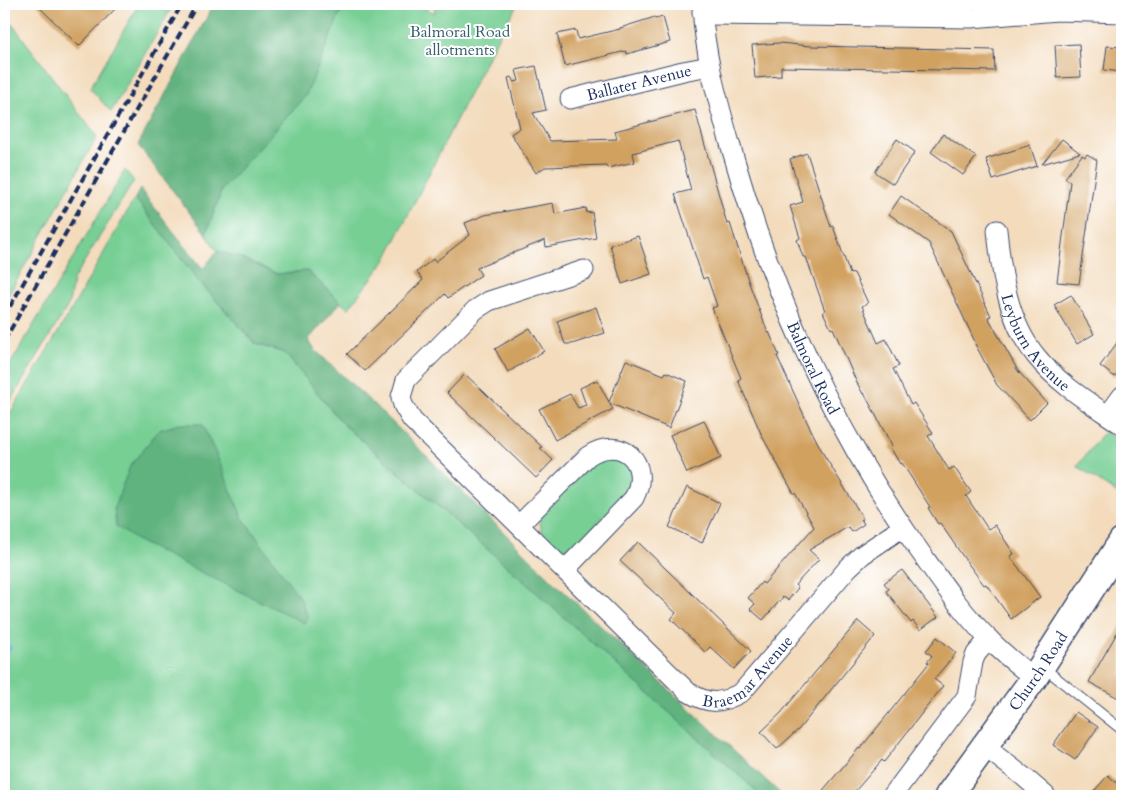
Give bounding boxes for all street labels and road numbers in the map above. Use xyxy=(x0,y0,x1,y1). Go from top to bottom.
street label: Ballater Avenue xyxy=(584,60,693,106)
street label: Leyburn Avenue xyxy=(995,292,1075,397)
street label: Balmoral Road xyxy=(781,318,844,419)
street label: Church Road xyxy=(1004,627,1073,715)
street label: Braemar Avenue xyxy=(700,631,798,714)

